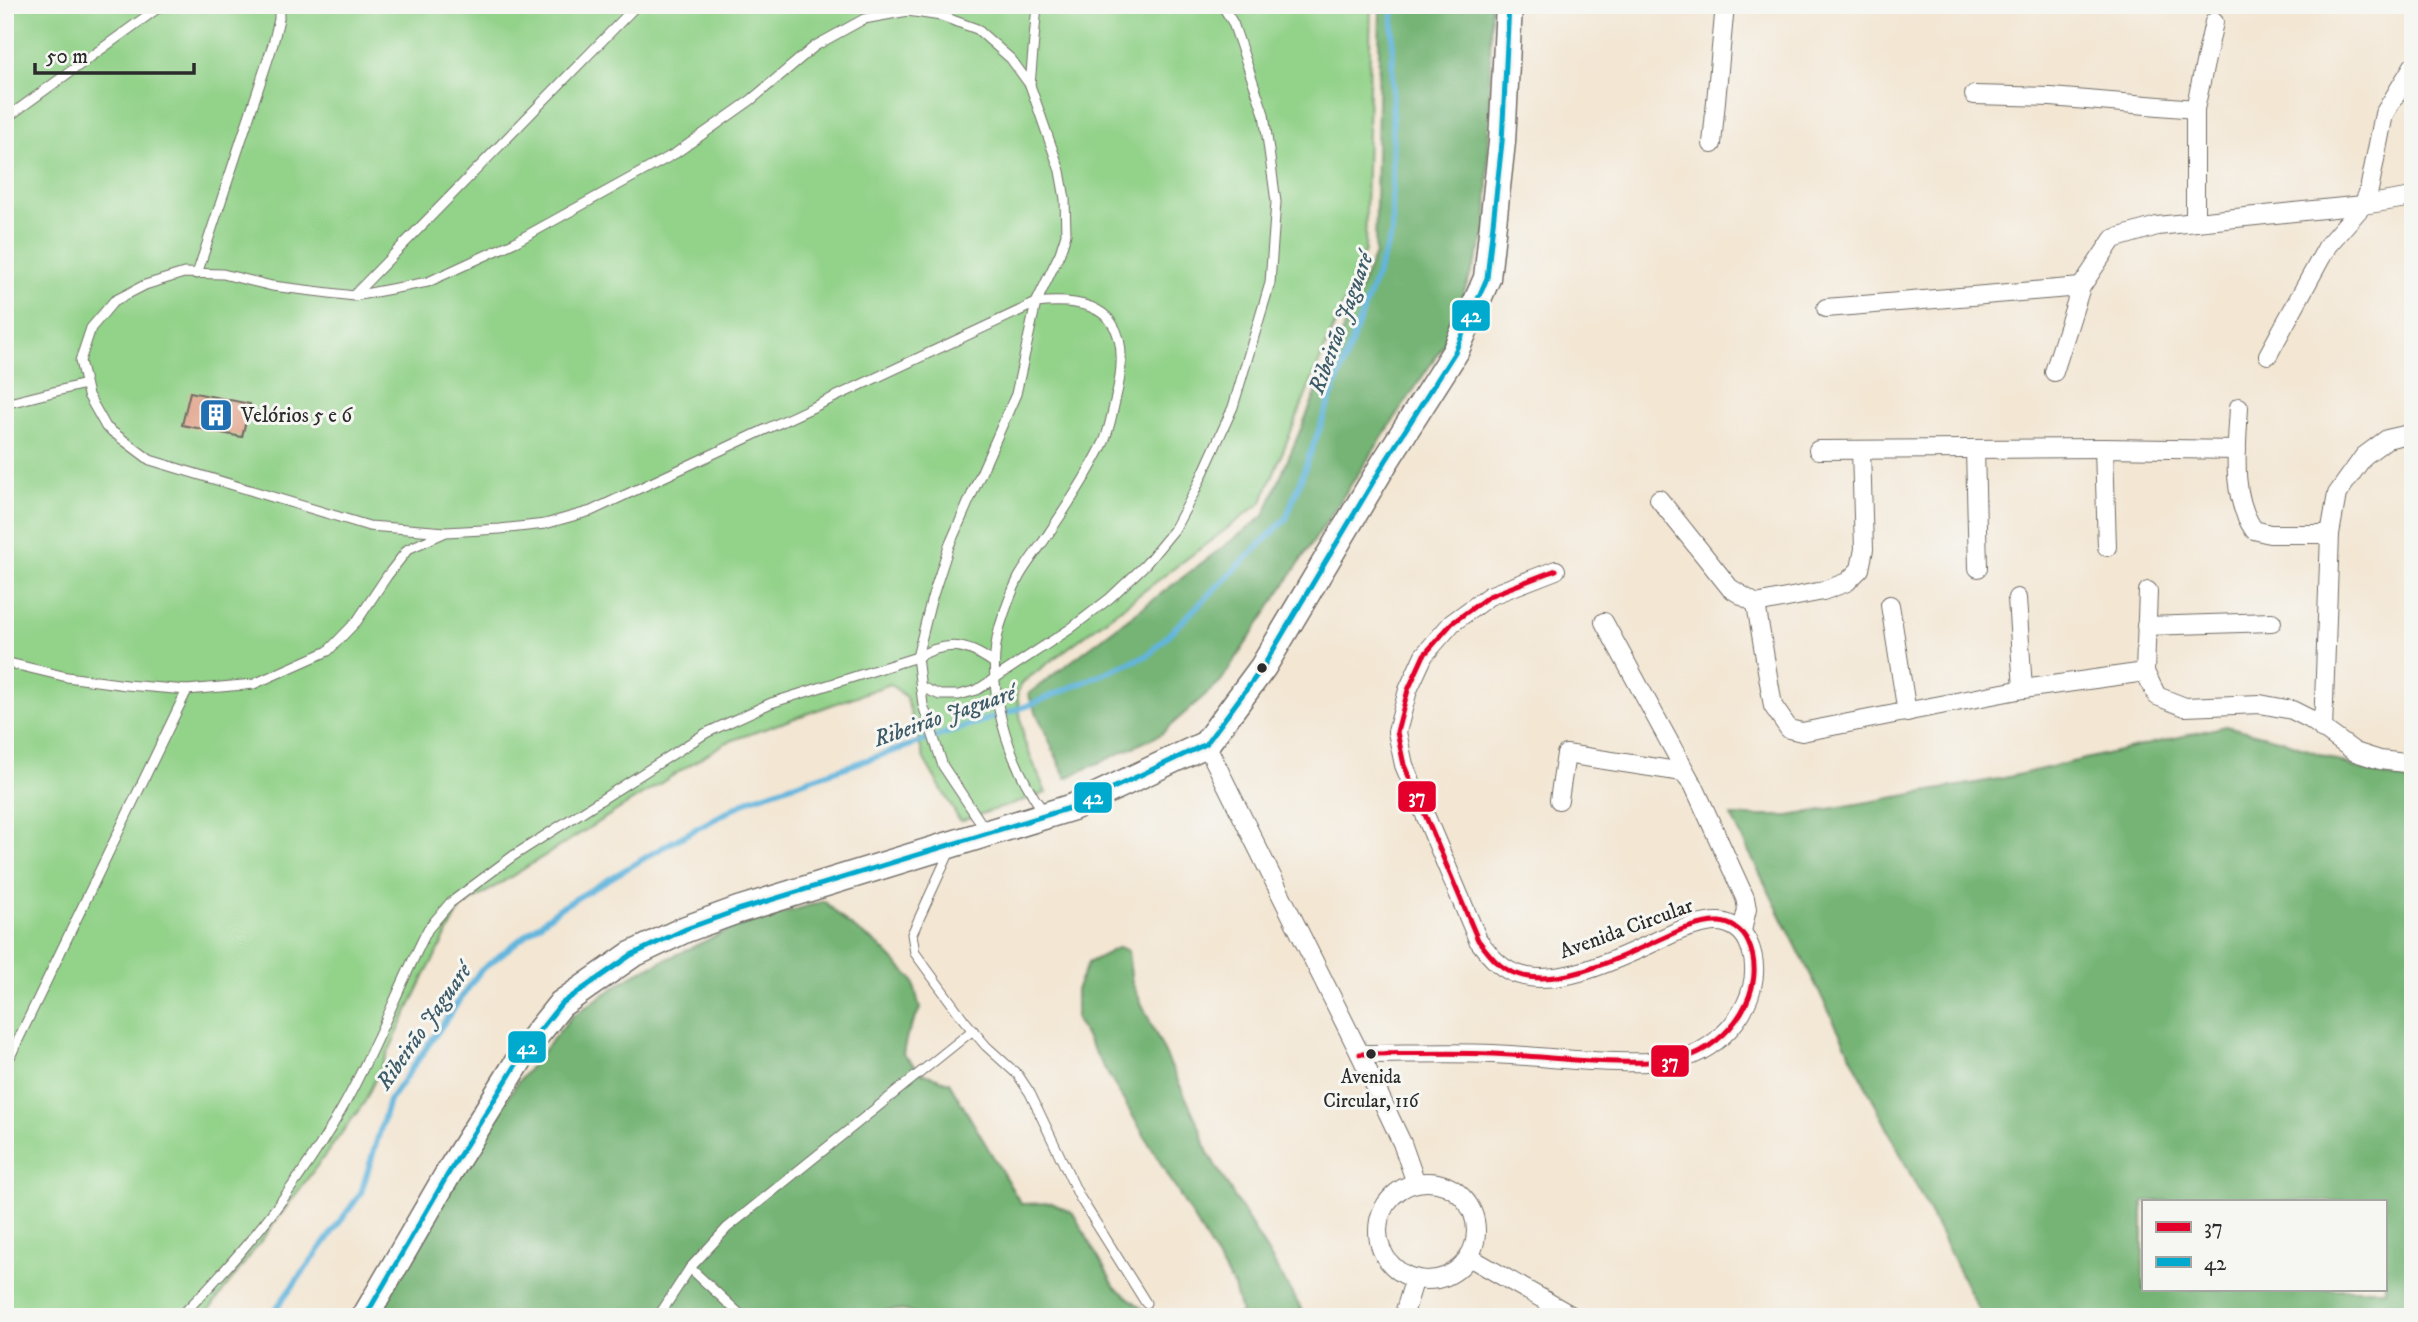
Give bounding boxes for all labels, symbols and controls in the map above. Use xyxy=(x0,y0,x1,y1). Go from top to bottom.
scale bar xyxy=(35,32,194,76)
text: 50 m xyxy=(46,44,88,70)
water label: Ribeirão Jaguaré xyxy=(1302,245,1382,399)
line badge: 42 xyxy=(1451,299,1491,332)
text: 42 xyxy=(1461,305,1482,328)
building icon: Velórios 5 e 6 xyxy=(197,396,235,434)
place label: Velórios 5 e 6 xyxy=(240,403,353,429)
unlabelled marker xyxy=(1255,661,1269,675)
water label: Ribeirão Jaguaré xyxy=(869,677,1023,755)
line badge: 37 xyxy=(1397,780,1437,813)
line badge: 42 xyxy=(1073,781,1113,814)
text: 37 xyxy=(1408,786,1426,809)
text: 42 xyxy=(1083,787,1104,810)
street label: Avenida Circular xyxy=(1556,893,1697,965)
water label: Ribeirão Jaguaré xyxy=(369,955,481,1097)
line badge: 42 xyxy=(507,1030,547,1064)
text: 42 xyxy=(517,1037,538,1060)
line badge: 37 xyxy=(1650,1044,1690,1078)
marker: Avenida Circular, 116 xyxy=(1364,1047,1378,1061)
text: 37 xyxy=(1661,1051,1679,1074)
place label: Avenida Circular, 116 xyxy=(1323,1066,1420,1113)
legend xyxy=(2142,1200,2386,1290)
text: 37 xyxy=(2204,1215,2223,1241)
text: 42 xyxy=(2204,1251,2227,1277)

